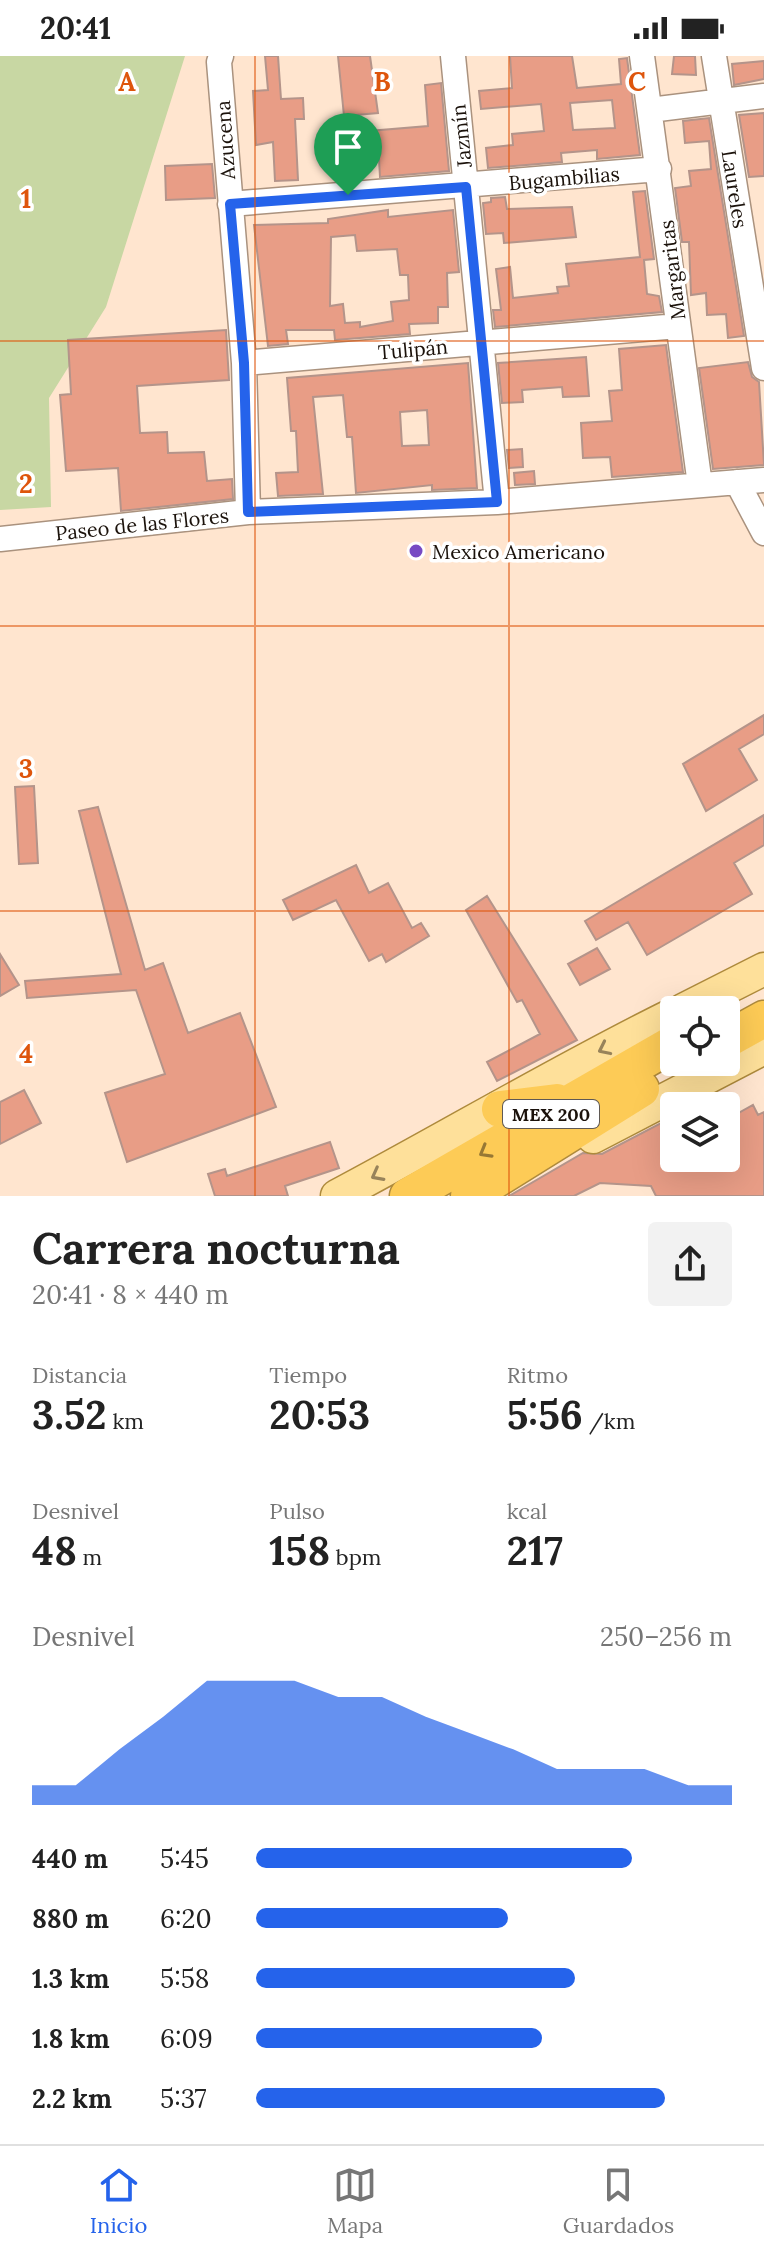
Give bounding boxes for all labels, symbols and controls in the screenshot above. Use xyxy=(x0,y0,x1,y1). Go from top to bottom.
text: 20:41 xyxy=(40,9,111,47)
text: A xyxy=(118,65,136,98)
text: B xyxy=(373,65,391,98)
text: C xyxy=(628,65,646,98)
street label: Azucena xyxy=(210,100,240,181)
street label: Jazmín xyxy=(445,103,477,170)
pin xyxy=(314,113,382,195)
icon: arrive xyxy=(326,125,370,169)
street label: Laureles xyxy=(716,148,754,230)
street label: Bugambilias xyxy=(507,161,621,195)
text: 1 xyxy=(21,182,31,215)
street label: Margaritas xyxy=(653,219,691,321)
street label: Tulipán xyxy=(377,334,449,364)
text: 2 xyxy=(19,467,33,500)
street label: Paseo de las Flores xyxy=(54,502,230,546)
place label: Mexico Americano xyxy=(432,539,605,564)
marker: Mexico Americano xyxy=(407,542,425,560)
text: 3 xyxy=(19,752,33,785)
map controls xyxy=(660,996,740,1172)
button: locate xyxy=(660,996,740,1076)
text: 4 xyxy=(19,1037,33,1070)
one-way arrow xyxy=(598,1039,612,1055)
button: layers xyxy=(660,1092,740,1172)
road number: MEX 200 xyxy=(503,1100,599,1128)
one-way arrow xyxy=(480,1142,494,1158)
one-way arrow xyxy=(370,1165,385,1180)
text: Carrera nocturna xyxy=(32,1220,400,1276)
button: share xyxy=(648,1222,732,1306)
text: 20:41 · 8 × 440 m xyxy=(32,1278,229,1311)
text: Distancia xyxy=(32,1361,127,1389)
text: Tiempo xyxy=(269,1361,347,1389)
text: Ritmo xyxy=(507,1361,568,1389)
text: 3.52 xyxy=(32,1389,107,1440)
text: 20:53 xyxy=(269,1389,370,1440)
text: 5:56 xyxy=(507,1389,583,1440)
text: km xyxy=(107,1407,144,1435)
text: /km xyxy=(583,1407,635,1435)
text: Desnivel xyxy=(32,1497,119,1525)
text: Pulso xyxy=(269,1497,325,1525)
text: kcal xyxy=(507,1497,547,1525)
text: 48 xyxy=(32,1525,77,1576)
text: 158 xyxy=(269,1525,330,1576)
text: 217 xyxy=(507,1525,563,1576)
text: m xyxy=(77,1543,102,1571)
text: bpm xyxy=(330,1543,381,1571)
text: Desnivel xyxy=(32,1620,135,1653)
text: 250–256 m xyxy=(600,1620,732,1653)
text: 440 m xyxy=(32,1842,108,1875)
text: 5:45 xyxy=(160,1842,209,1875)
text: 880 m xyxy=(32,1902,109,1935)
text: 6:20 xyxy=(160,1902,212,1935)
text: 1.3 km xyxy=(32,1962,109,1995)
text: 5:58 xyxy=(160,1962,209,1995)
text: 1.8 km xyxy=(32,2022,110,2055)
text: 6:09 xyxy=(160,2022,213,2055)
text: 2.2 km xyxy=(32,2082,112,2115)
text: 5:37 xyxy=(160,2082,207,2115)
tab: Inicio xyxy=(90,2163,147,2239)
tab: Mapa xyxy=(327,2163,383,2239)
tab: Guardados xyxy=(563,2163,674,2239)

